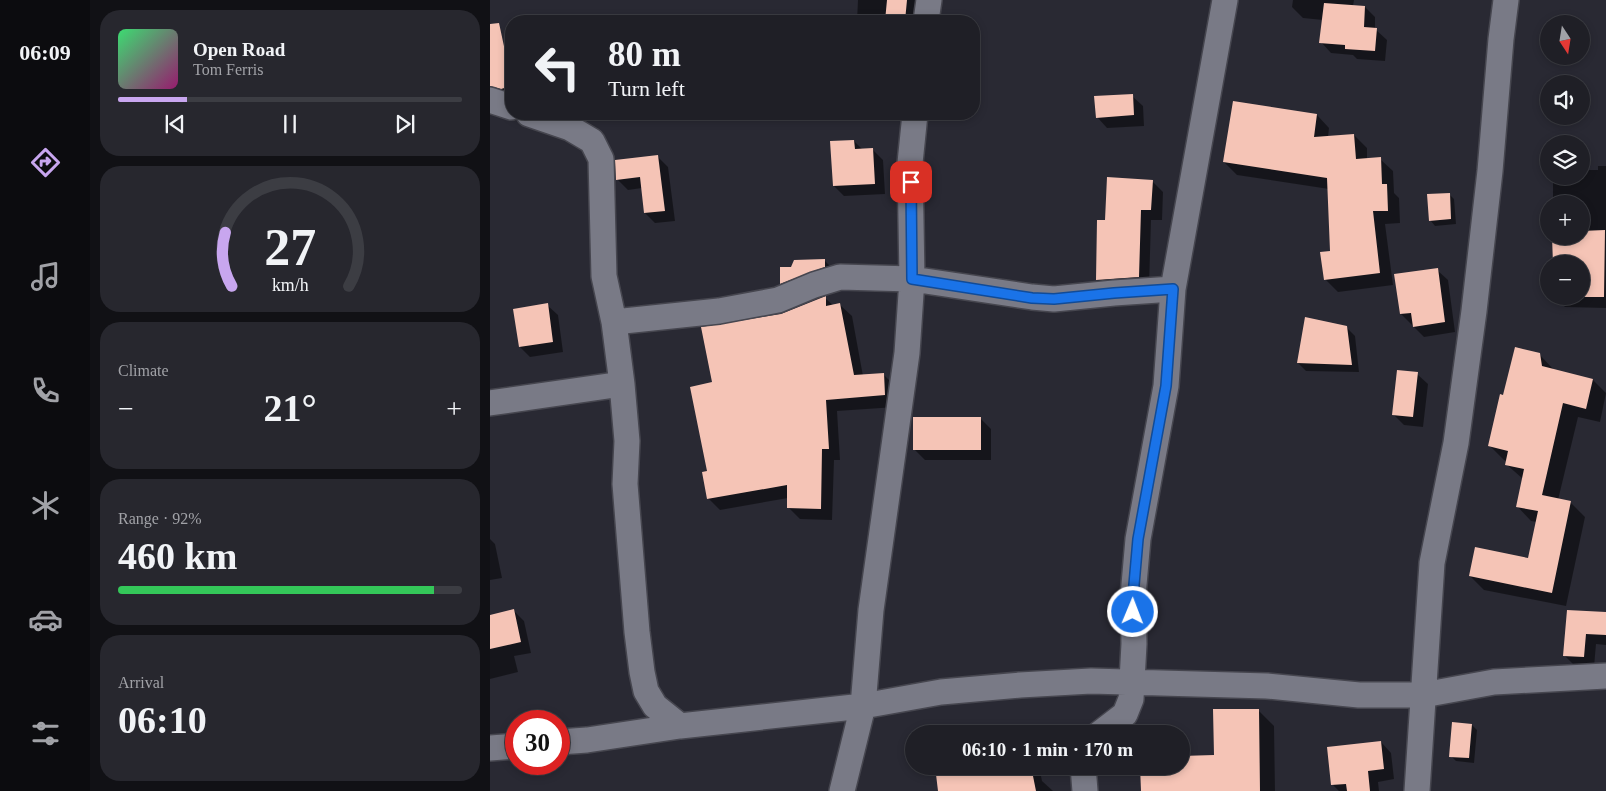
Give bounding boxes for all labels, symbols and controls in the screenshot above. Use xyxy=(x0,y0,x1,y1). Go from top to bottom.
north arrow xyxy=(1540,15,1590,65)
map controls xyxy=(1540,15,1590,305)
icon: left xyxy=(525,35,590,100)
text: 80 m xyxy=(608,35,681,74)
text: Open Road xyxy=(193,39,285,60)
text: 06:09 xyxy=(19,40,71,65)
text: Tom Ferris xyxy=(193,61,263,78)
button: sound xyxy=(1540,75,1590,125)
text: Turn left xyxy=(608,76,685,101)
icon: previous xyxy=(161,110,189,138)
icon: pause xyxy=(276,110,304,138)
icon: next xyxy=(391,110,419,138)
button: layers xyxy=(1540,135,1590,185)
icon: directions xyxy=(28,145,63,180)
pin xyxy=(890,161,932,203)
icon: arrive xyxy=(897,168,925,196)
button: + xyxy=(1540,195,1590,245)
text: 27 xyxy=(264,219,316,276)
button: − xyxy=(1540,255,1590,305)
icon: music xyxy=(28,259,63,294)
text: km/h xyxy=(272,275,308,295)
text: Climate xyxy=(118,362,169,379)
icon: phone xyxy=(28,373,63,408)
text: 21° xyxy=(263,387,317,429)
text: − xyxy=(118,393,134,424)
text: + xyxy=(446,393,462,424)
icon: climate xyxy=(28,488,63,523)
text: Range · 92% xyxy=(118,510,202,527)
text: 460 km xyxy=(118,535,237,577)
position arrow xyxy=(1106,585,1158,637)
icon: car xyxy=(28,602,63,637)
text: Arrival xyxy=(118,674,164,691)
text: 06:10 xyxy=(118,699,207,741)
speed limit sign: 30 xyxy=(505,710,570,775)
icon: filters xyxy=(28,716,63,751)
text: 06:10 · 1 min · 170 m xyxy=(962,739,1133,760)

